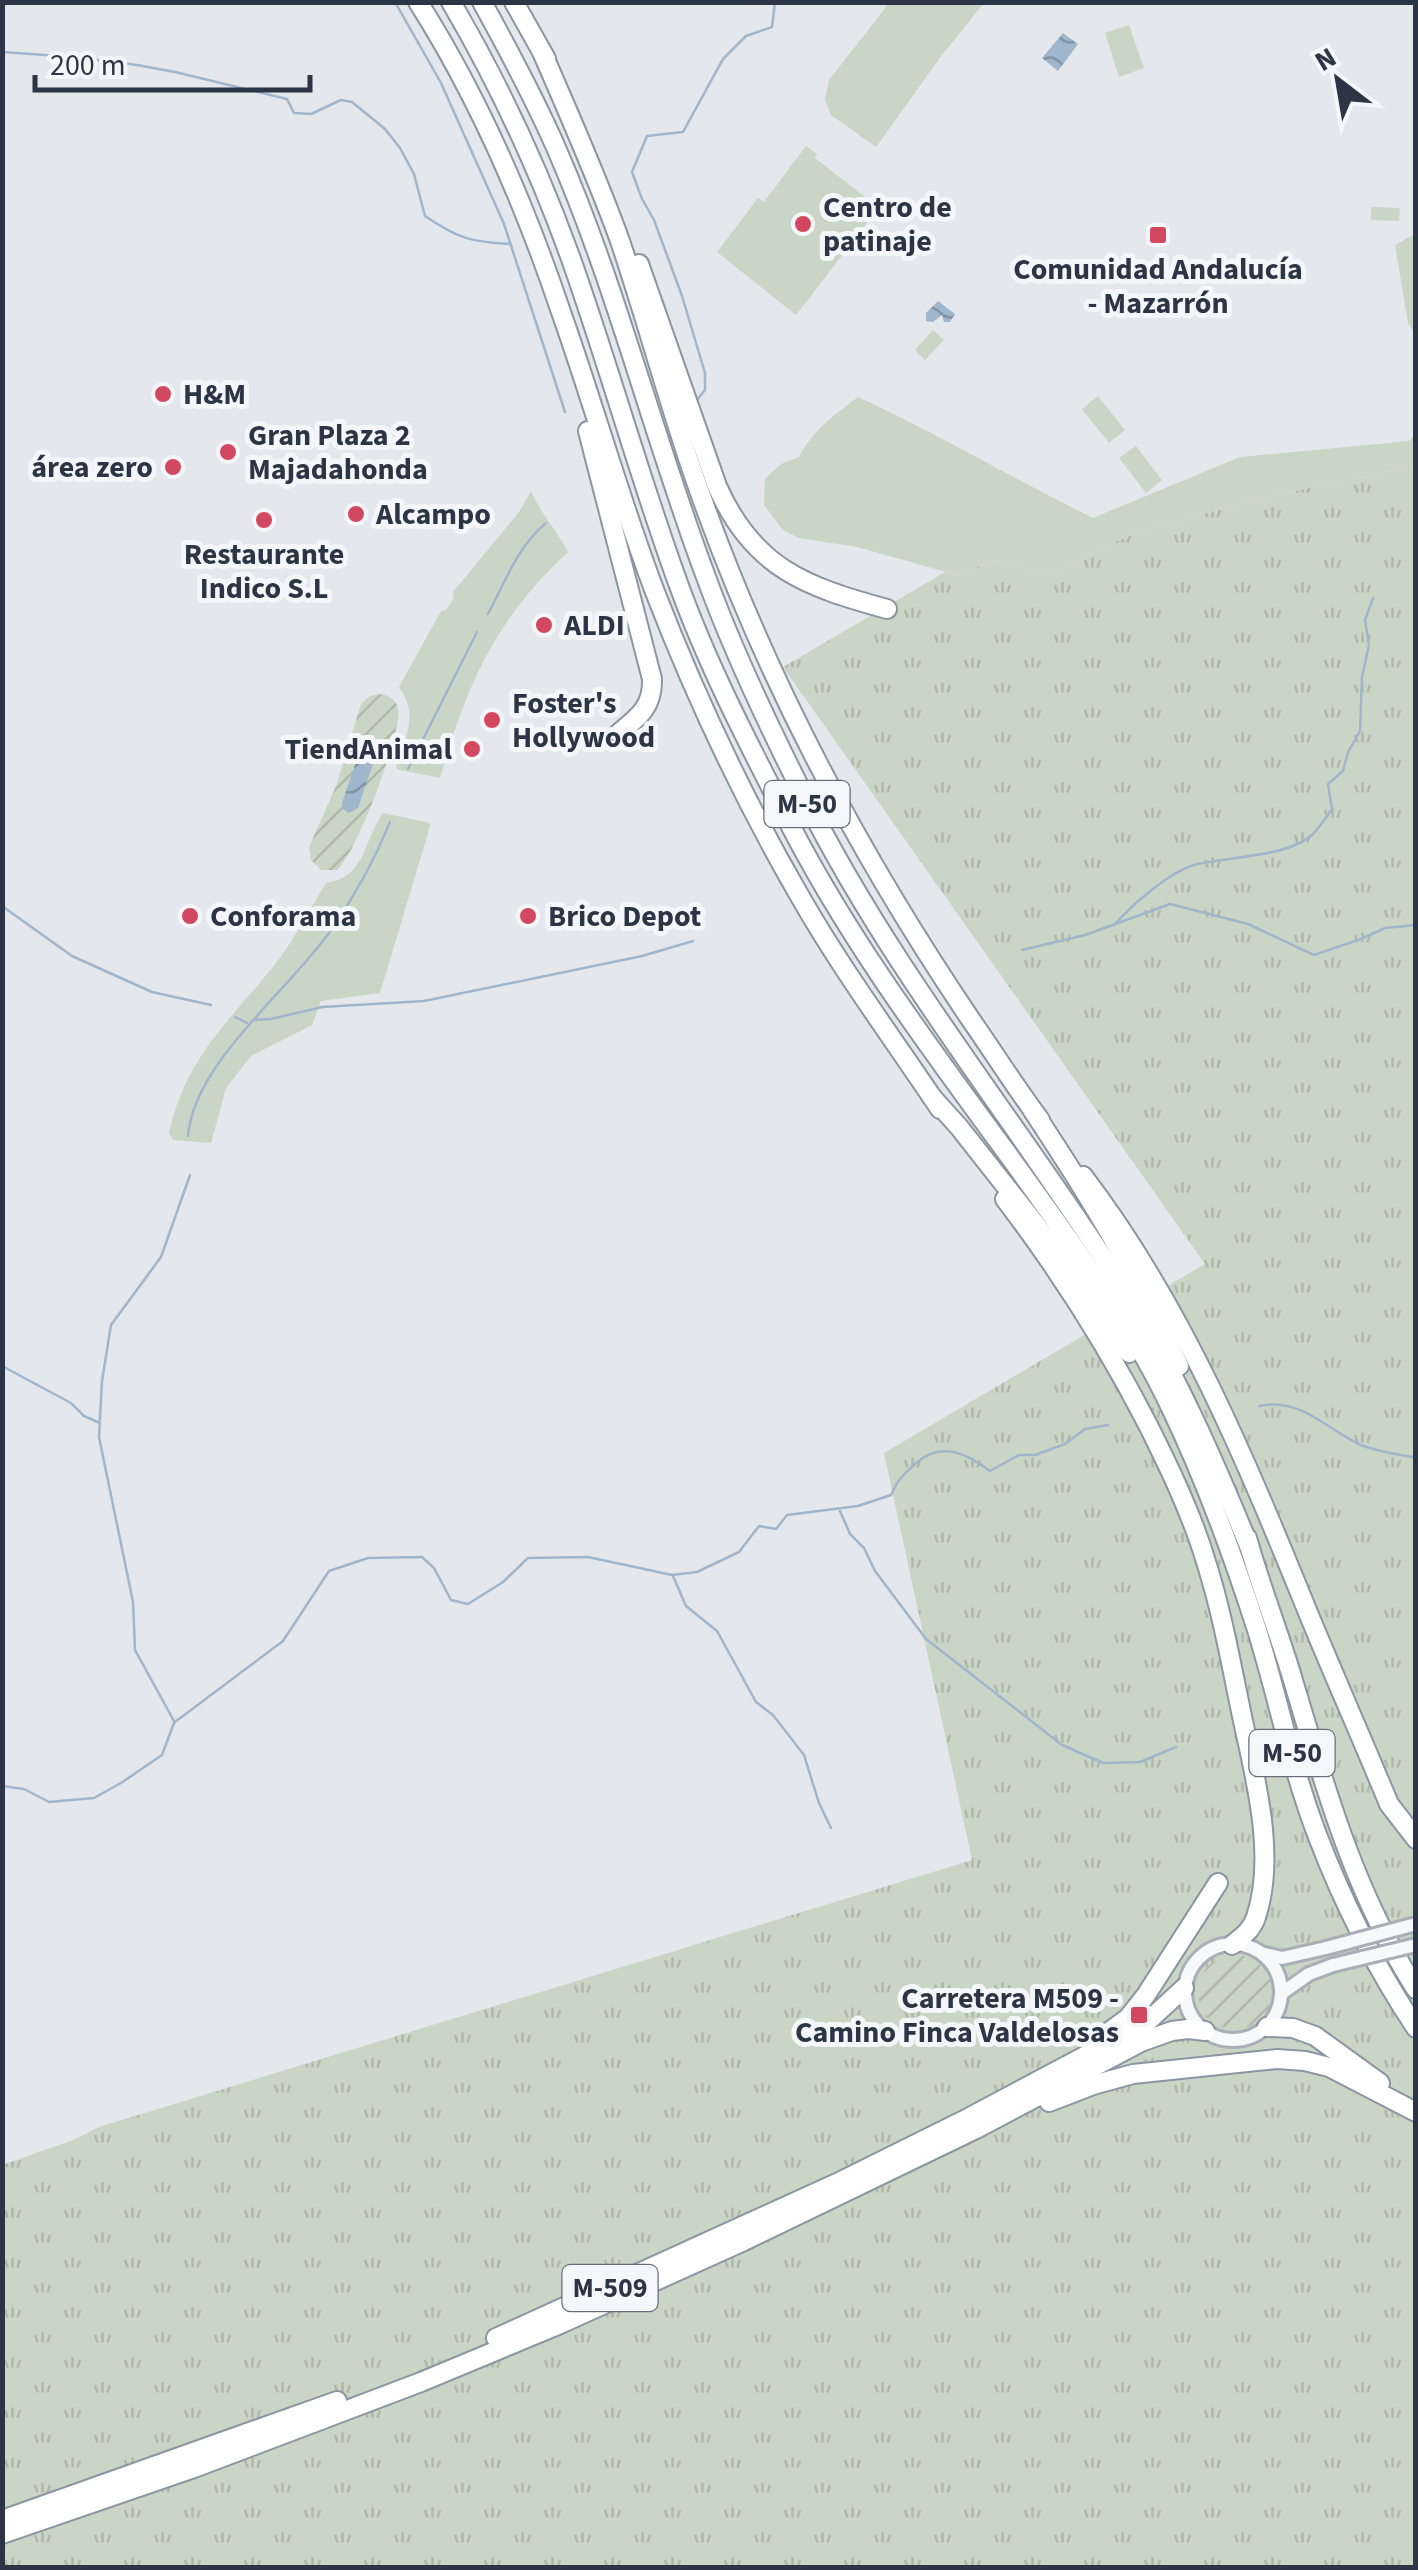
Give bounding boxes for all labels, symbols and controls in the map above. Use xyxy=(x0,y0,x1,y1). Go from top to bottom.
scale bar xyxy=(35,30,310,92)
north arrow xyxy=(1288,30,1388,130)
text: N xyxy=(1307,37,1344,81)
text: 200 m xyxy=(50,44,126,87)
place label: Centro de patinaje xyxy=(823,186,952,263)
marker: Centro de patinaje xyxy=(792,213,814,235)
marker: Comunidad Andalucía - Mazarrón xyxy=(1147,224,1169,246)
place label: Comunidad Andalucía - Mazarrón xyxy=(1013,248,1303,325)
place label: H&M xyxy=(183,373,246,416)
marker: H&M xyxy=(152,383,174,405)
place label: Gran Plaza 2 Majadahonda xyxy=(248,414,428,491)
marker: Gran Plaza 2 Majadahonda xyxy=(217,441,239,463)
place label: área zero xyxy=(31,446,153,489)
marker: área zero xyxy=(162,456,184,478)
place label: Alcampo xyxy=(375,493,491,536)
marker: Alcampo xyxy=(345,503,367,525)
marker: Restaurante Indico S.L xyxy=(253,509,275,531)
place label: Restaurante Indico S.L xyxy=(184,533,344,610)
place label: ALDI xyxy=(563,604,625,647)
marker: ALDI xyxy=(533,614,555,636)
place label: Foster's Hollywood xyxy=(512,682,655,759)
marker: Foster's Hollywood xyxy=(481,709,503,731)
place label: TiendAnimal xyxy=(284,728,452,771)
marker: TiendAnimal xyxy=(461,738,483,760)
road number: M-50 xyxy=(764,781,850,827)
place label: Conforama xyxy=(210,895,356,938)
place label: Brico Depot xyxy=(548,895,702,938)
marker: Conforama xyxy=(179,905,201,927)
marker: Brico Depot xyxy=(517,905,539,927)
road number: M-50 xyxy=(1250,1730,1334,1776)
place label: Carretera M509 - Camino Finca Valdelosas xyxy=(795,1977,1119,2054)
marker: Carretera M509 - Camino Finca Valdelosas xyxy=(1128,2004,1150,2026)
road number: M-509 xyxy=(562,2265,658,2311)

